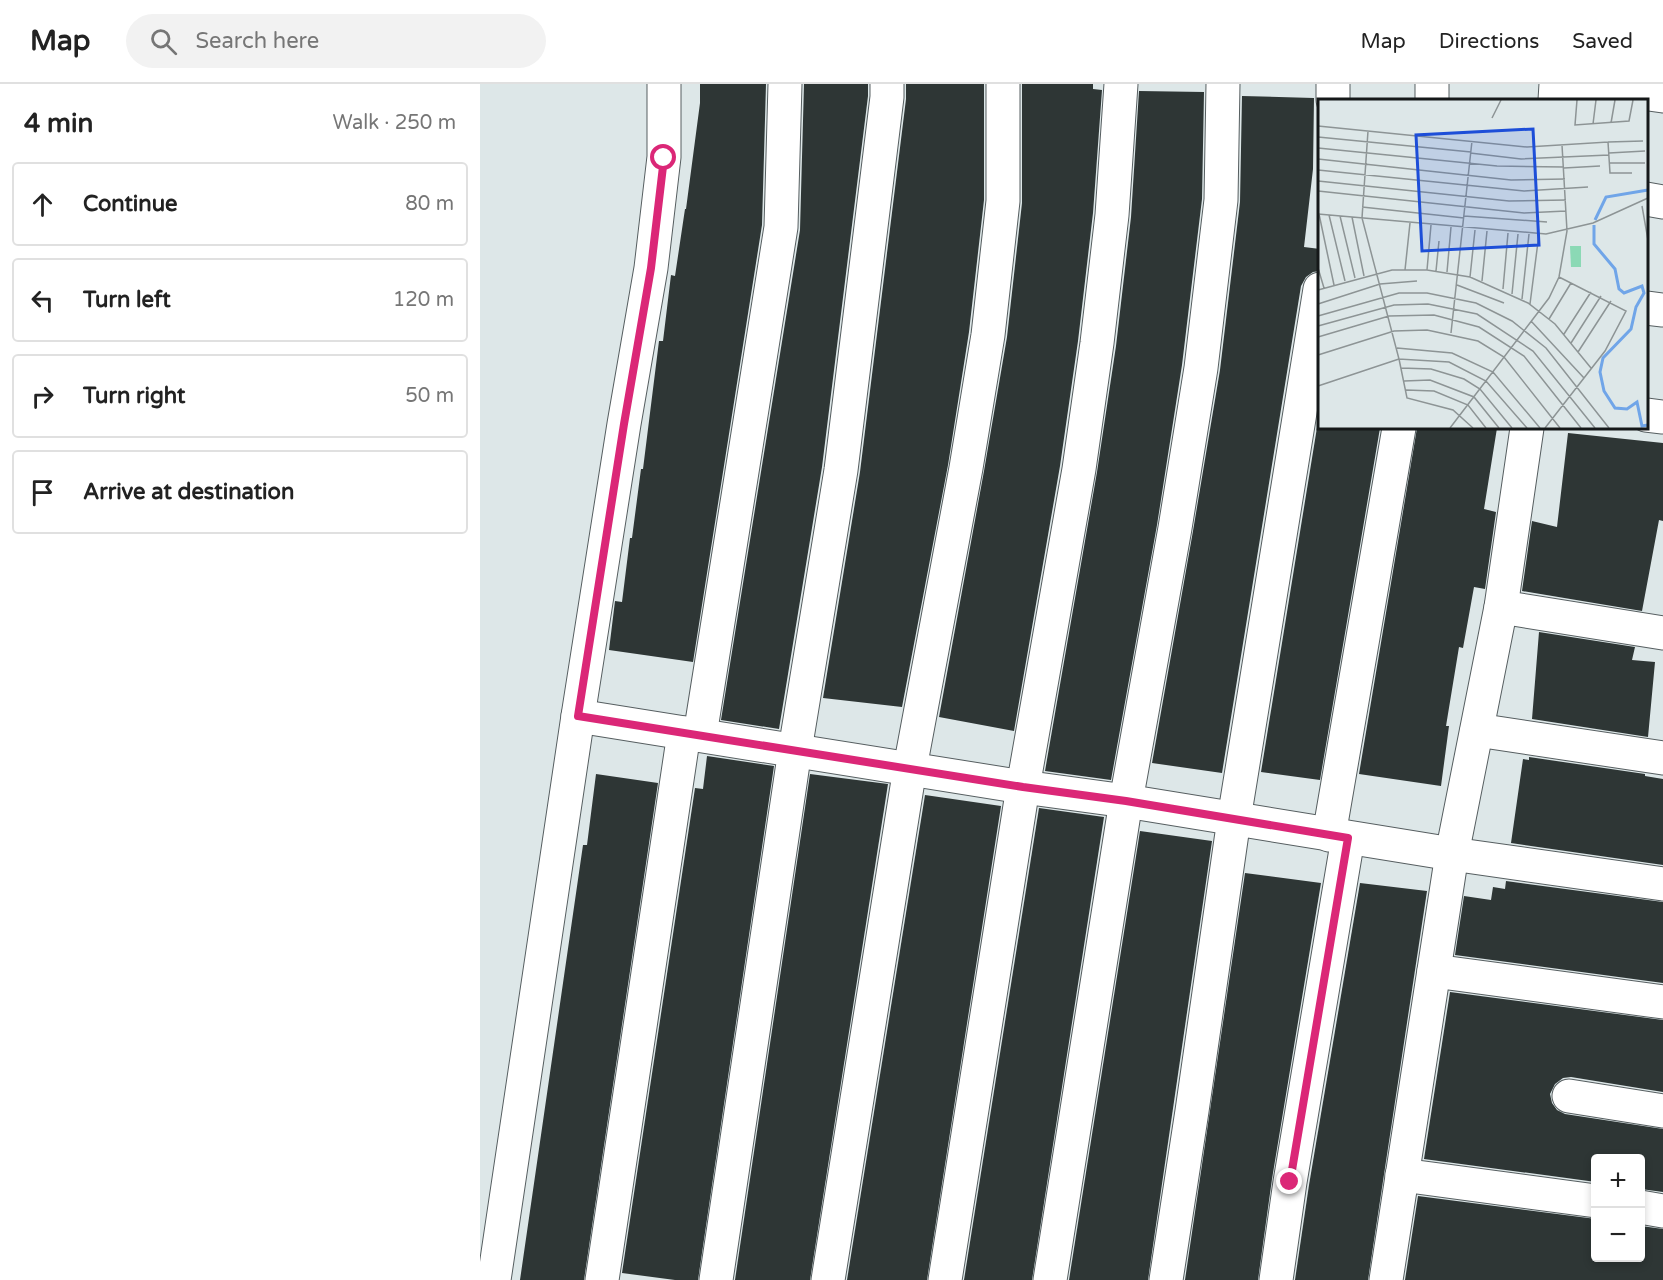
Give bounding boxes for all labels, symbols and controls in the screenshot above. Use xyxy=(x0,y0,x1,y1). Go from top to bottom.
search box xyxy=(126,14,546,68)
text: Map xyxy=(30,24,90,58)
icon: search xyxy=(147,25,180,58)
text: Search here xyxy=(195,28,319,54)
text: Map xyxy=(1360,29,1406,54)
text: Directions xyxy=(1439,29,1539,54)
text: Saved xyxy=(1572,29,1633,54)
inset map xyxy=(1318,99,1648,429)
text: 4 min xyxy=(24,108,93,139)
text: Walk · 250 m xyxy=(333,111,456,135)
route start xyxy=(650,144,676,170)
icon: ahead xyxy=(26,188,59,221)
text: Continue xyxy=(83,191,178,217)
text: 80 m xyxy=(405,192,454,216)
icon: left xyxy=(26,284,59,317)
text: Turn left xyxy=(83,287,171,313)
text: 120 m xyxy=(393,288,454,312)
icon: right xyxy=(26,380,59,413)
text: Turn right xyxy=(83,383,185,409)
text: 50 m xyxy=(405,384,454,408)
icon: arrive xyxy=(26,476,59,509)
text: Arrive at destination xyxy=(83,479,294,505)
map controls xyxy=(1591,1154,1645,1262)
button: + xyxy=(1591,1154,1645,1208)
route end xyxy=(1276,1168,1302,1194)
button: − xyxy=(1591,1208,1645,1262)

